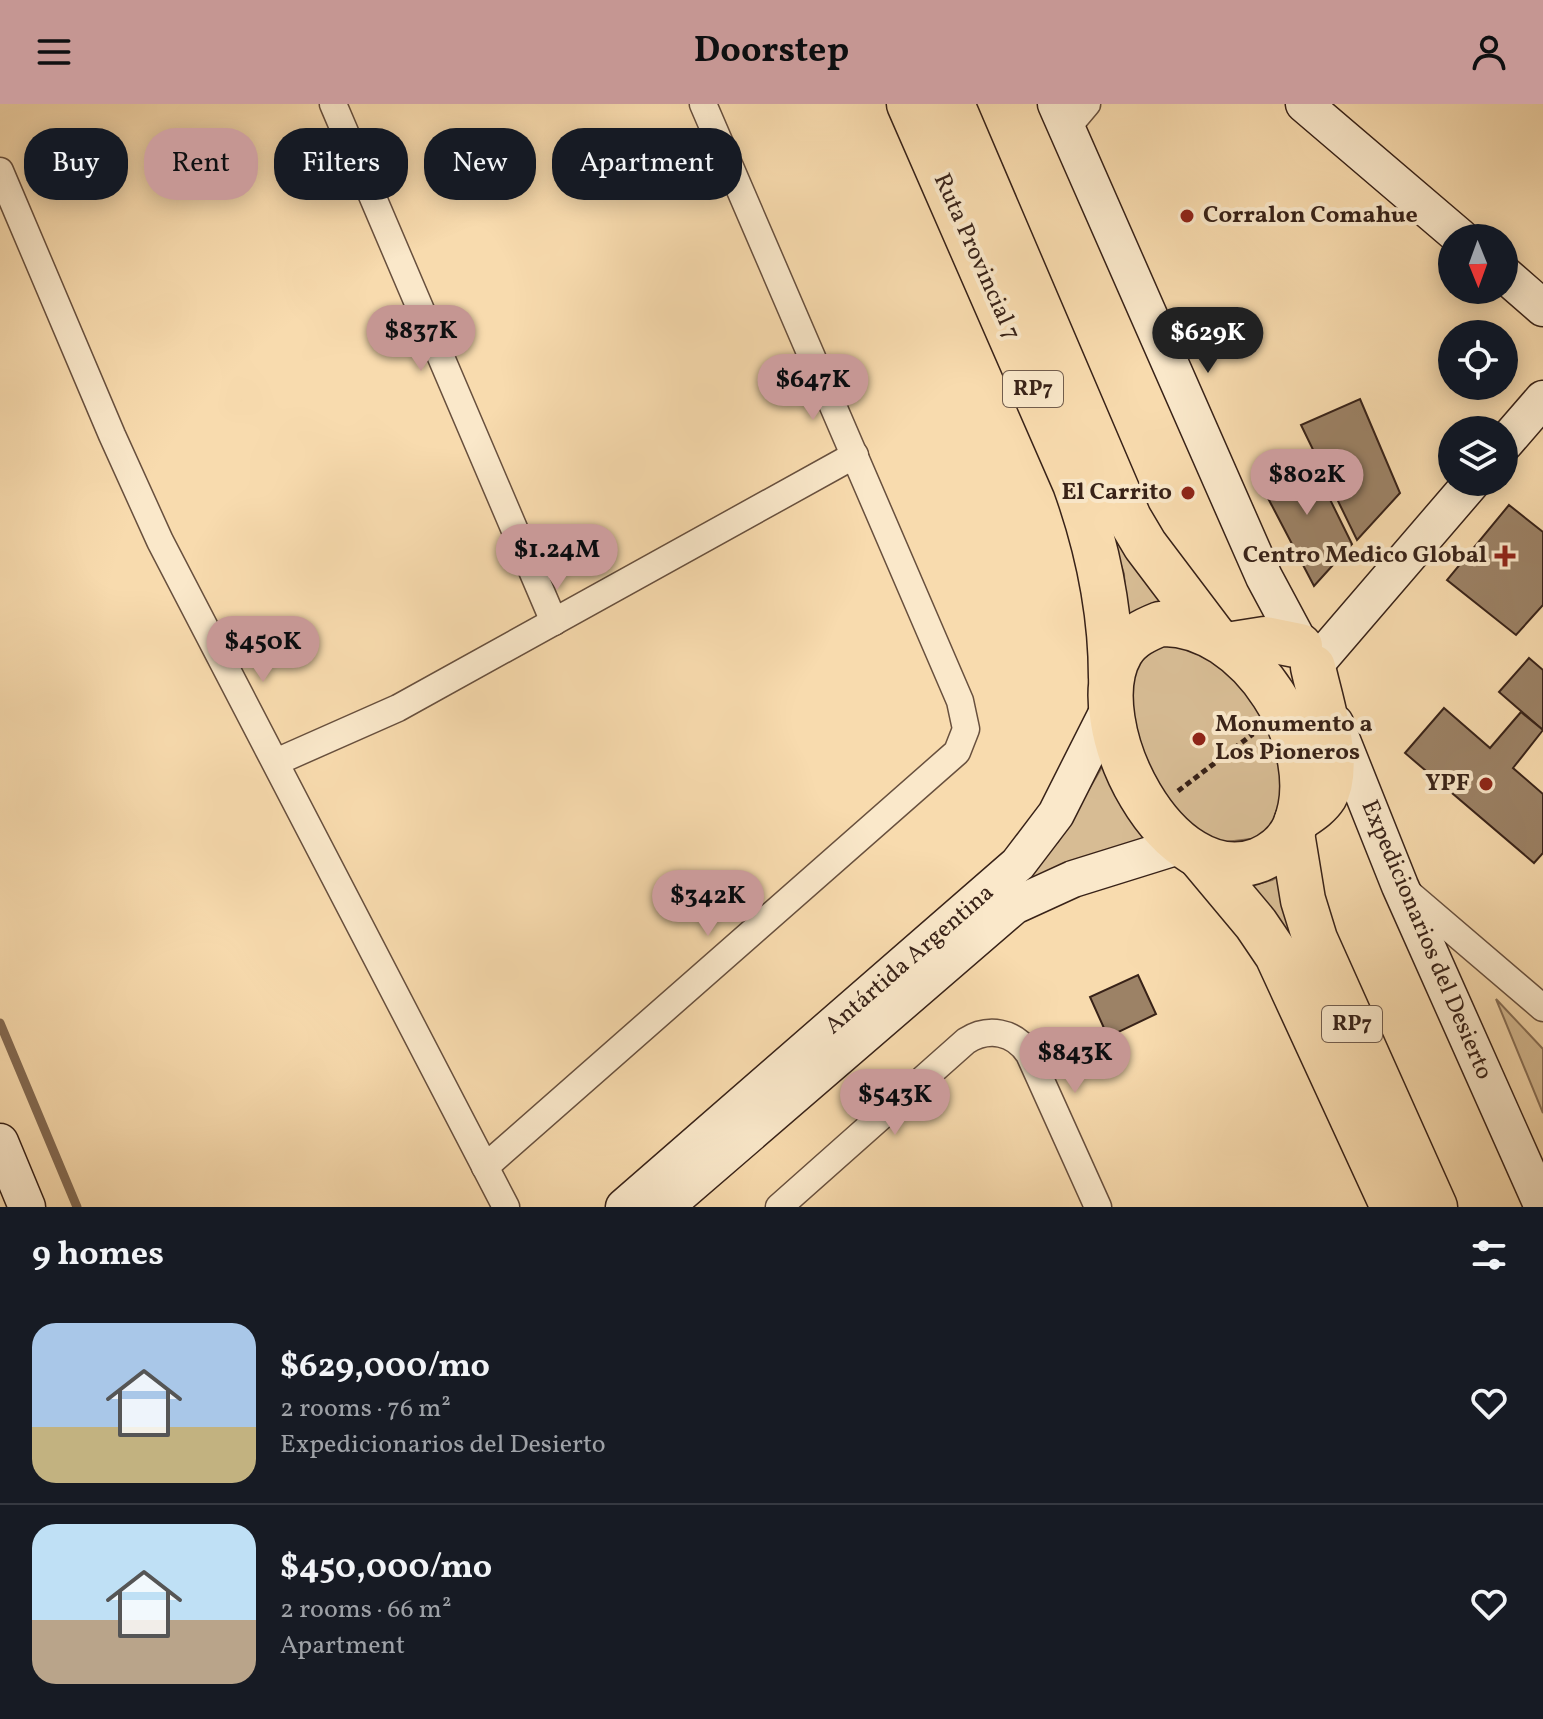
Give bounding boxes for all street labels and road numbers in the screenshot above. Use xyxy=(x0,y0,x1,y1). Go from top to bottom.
street label: Ruta Provincial 7 xyxy=(924,168,1028,346)
road number: RP7 xyxy=(1003,371,1063,407)
street label: Expedicionarios del Desierto xyxy=(1352,795,1500,1085)
street label: Antártida Argentina xyxy=(818,877,1002,1043)
road number: RP7 xyxy=(1322,1006,1382,1042)

